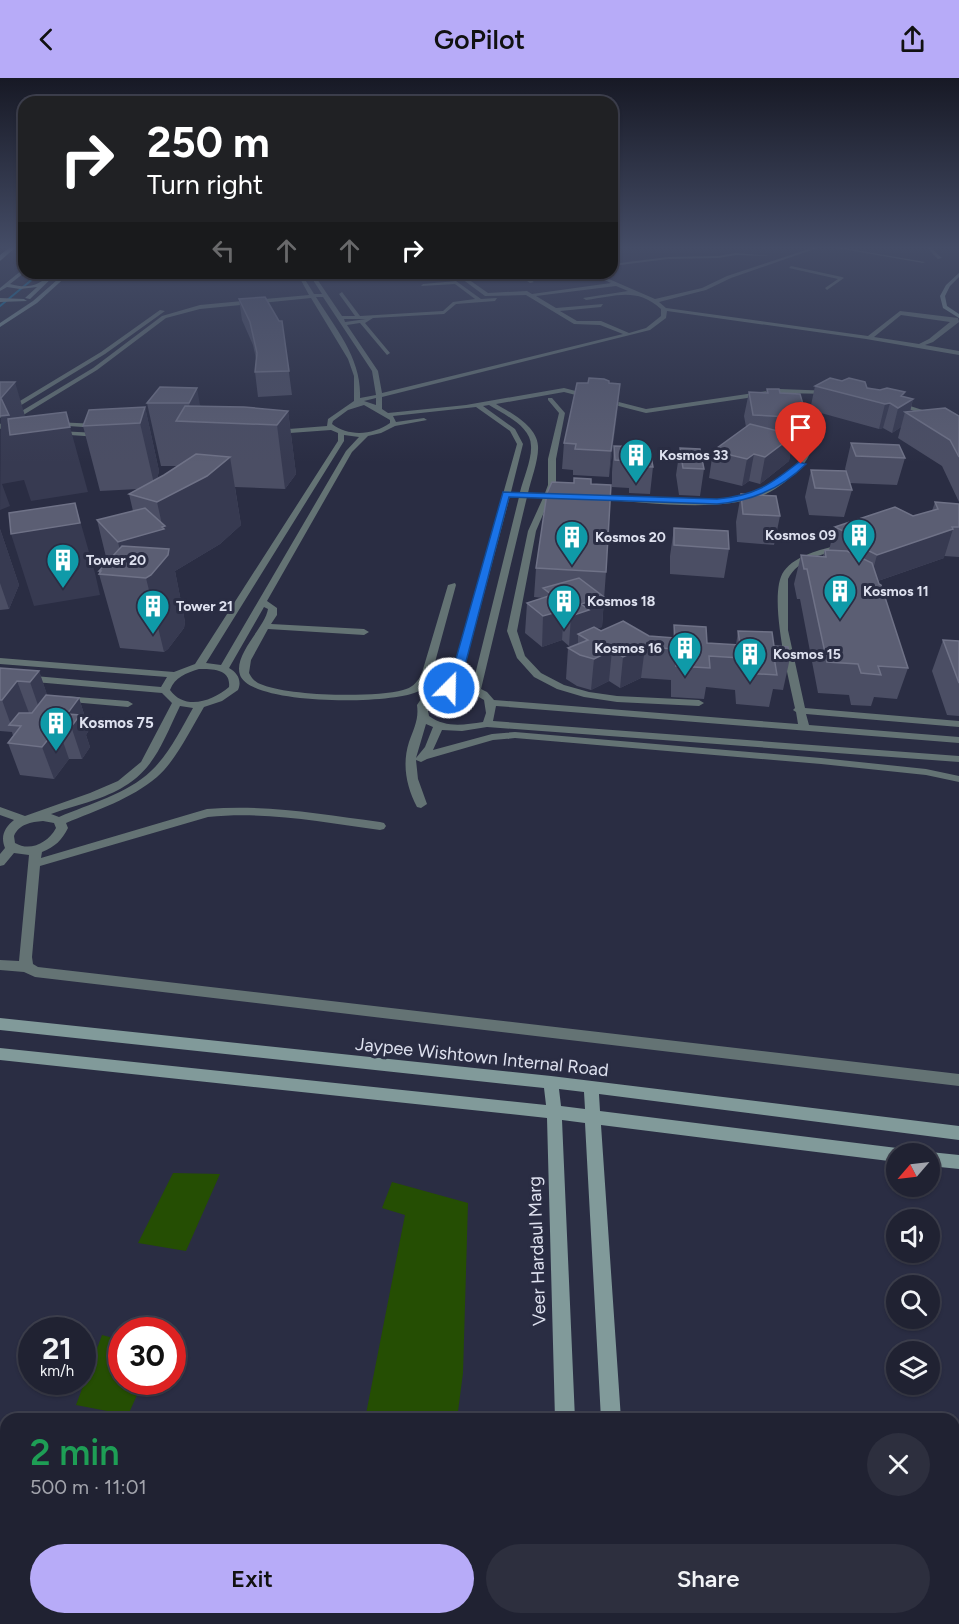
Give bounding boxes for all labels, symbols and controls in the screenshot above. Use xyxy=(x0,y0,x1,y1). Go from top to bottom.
icon: back xyxy=(30,23,63,56)
text: GoPilot xyxy=(434,23,525,56)
icon: share xyxy=(896,23,929,56)
text: 250 m xyxy=(147,117,270,168)
icon: right xyxy=(48,120,126,198)
text: Turn right xyxy=(147,168,263,201)
icon: left xyxy=(207,234,240,267)
icon: ahead xyxy=(270,234,303,267)
icon: ahead xyxy=(333,234,366,267)
icon: right xyxy=(396,234,429,267)
pin xyxy=(775,402,826,464)
icon: arrive xyxy=(784,411,817,444)
building icon: Kosmos 33 xyxy=(618,437,654,484)
place label: Kosmos 33 xyxy=(659,447,729,464)
building icon: Kosmos 09 xyxy=(841,517,877,564)
building icon: Kosmos 20 xyxy=(554,519,590,566)
place label: Kosmos 09 xyxy=(765,527,836,544)
place label: Kosmos 20 xyxy=(595,529,666,546)
building icon: Tower 20 xyxy=(45,542,81,589)
place label: Tower 20 xyxy=(86,552,146,569)
building icon: Kosmos 11 xyxy=(822,573,858,620)
building icon: Kosmos 18 xyxy=(546,583,582,630)
place label: Kosmos 11 xyxy=(863,583,929,600)
building icon: Tower 21 xyxy=(135,588,171,635)
place label: Kosmos 18 xyxy=(587,593,655,610)
place label: Tower 21 xyxy=(176,598,233,615)
building icon: Kosmos 16 xyxy=(667,630,703,677)
building icon: Kosmos 15 xyxy=(732,636,768,683)
place label: Kosmos 16 xyxy=(594,640,662,657)
place label: Kosmos 15 xyxy=(773,646,841,663)
position arrow xyxy=(417,656,481,720)
building icon: Kosmos 75 xyxy=(38,705,74,752)
place label: Kosmos 75 xyxy=(79,714,154,732)
street label: Jaypee Wishtown Internal Road xyxy=(354,1033,610,1081)
north arrow xyxy=(886,1143,940,1197)
map controls xyxy=(886,1143,940,1395)
street label: Veer Hardaul Marg xyxy=(523,1176,551,1326)
button: sound xyxy=(886,1209,940,1263)
button: search xyxy=(886,1275,940,1329)
speed limit sign: 30 xyxy=(108,1317,186,1395)
text: 21 xyxy=(42,1330,72,1367)
button: layers xyxy=(886,1341,940,1395)
text: km/h xyxy=(40,1362,74,1380)
text: 2 min xyxy=(30,1431,120,1474)
button: close xyxy=(867,1433,930,1496)
text: 500 m · 11:01 xyxy=(30,1475,147,1499)
button: Exit xyxy=(30,1544,474,1613)
button: Share xyxy=(486,1544,930,1613)

